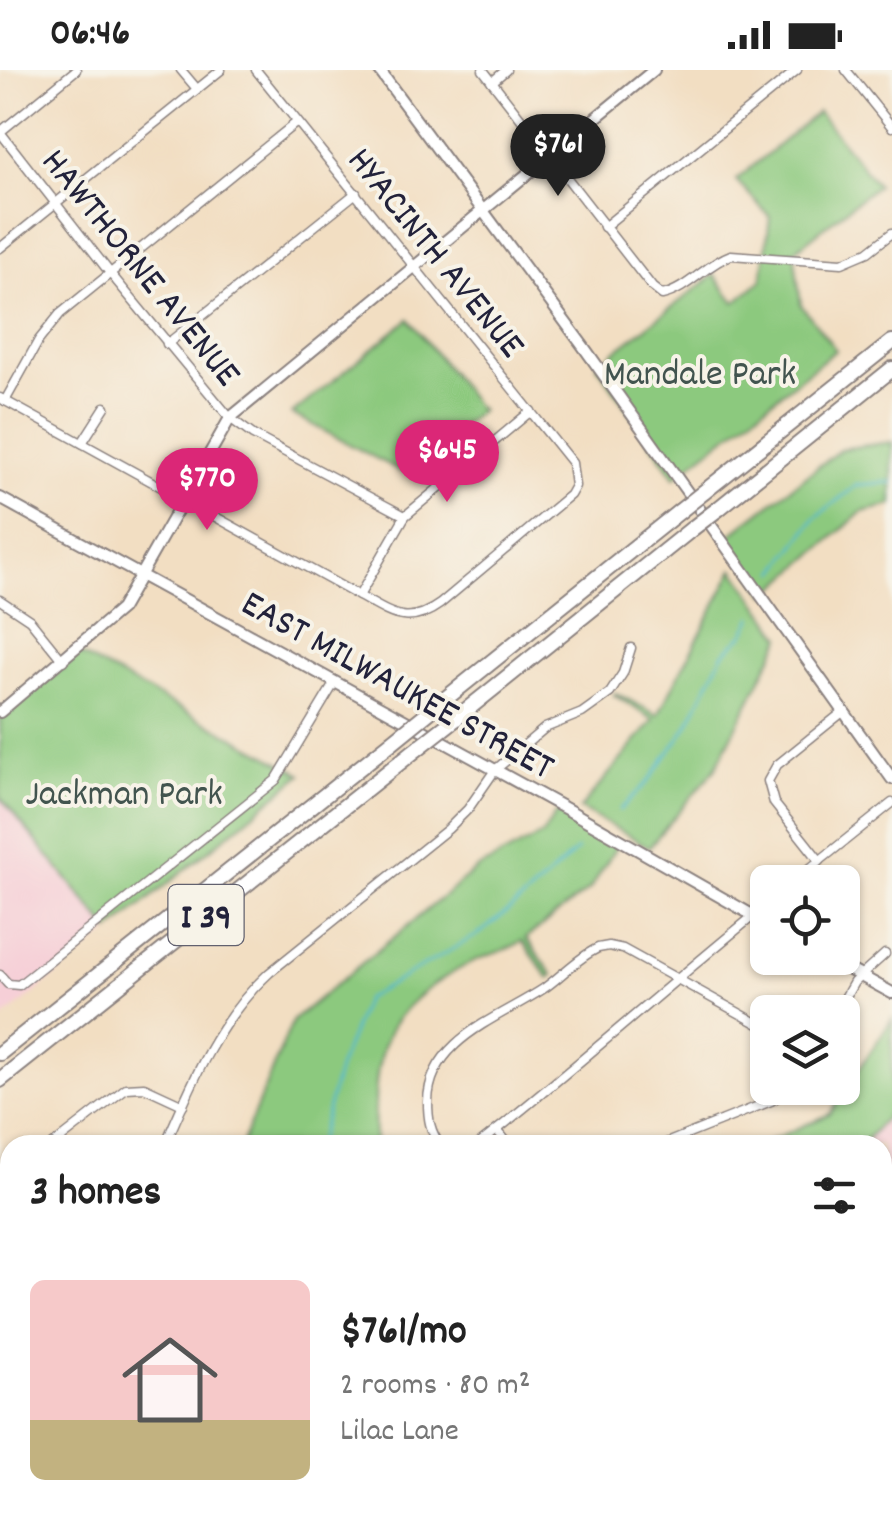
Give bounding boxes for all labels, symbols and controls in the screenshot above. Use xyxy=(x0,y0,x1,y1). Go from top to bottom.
text: 06:46 xyxy=(50,8,130,63)
pin: $761 xyxy=(499,114,617,199)
text: $761 xyxy=(532,123,584,169)
street label: HYACINTH AVENUE xyxy=(331,137,536,372)
street label: HAWTHORNE AVENUE xyxy=(25,139,252,400)
park label: Mandale Park xyxy=(604,349,796,404)
pin: $645 xyxy=(388,420,506,505)
text: $645 xyxy=(417,429,477,475)
pin: $770 xyxy=(148,448,266,533)
text: $770 xyxy=(178,457,236,503)
street label: EAST MILWAUKEE STREET xyxy=(230,579,563,797)
park label: Jackman Park xyxy=(25,769,223,824)
map controls xyxy=(750,865,860,1105)
button: locate xyxy=(750,865,860,975)
road number: I 39 xyxy=(168,885,244,945)
button: layers xyxy=(750,995,860,1105)
text: 3 homes xyxy=(30,1165,161,1225)
icon: filters xyxy=(807,1168,862,1223)
text: $761/mo xyxy=(340,1304,467,1364)
icon: home xyxy=(110,1320,230,1440)
text: 2 rooms · 80 m² xyxy=(340,1364,530,1410)
text: Lilac Lane xyxy=(340,1410,459,1456)

